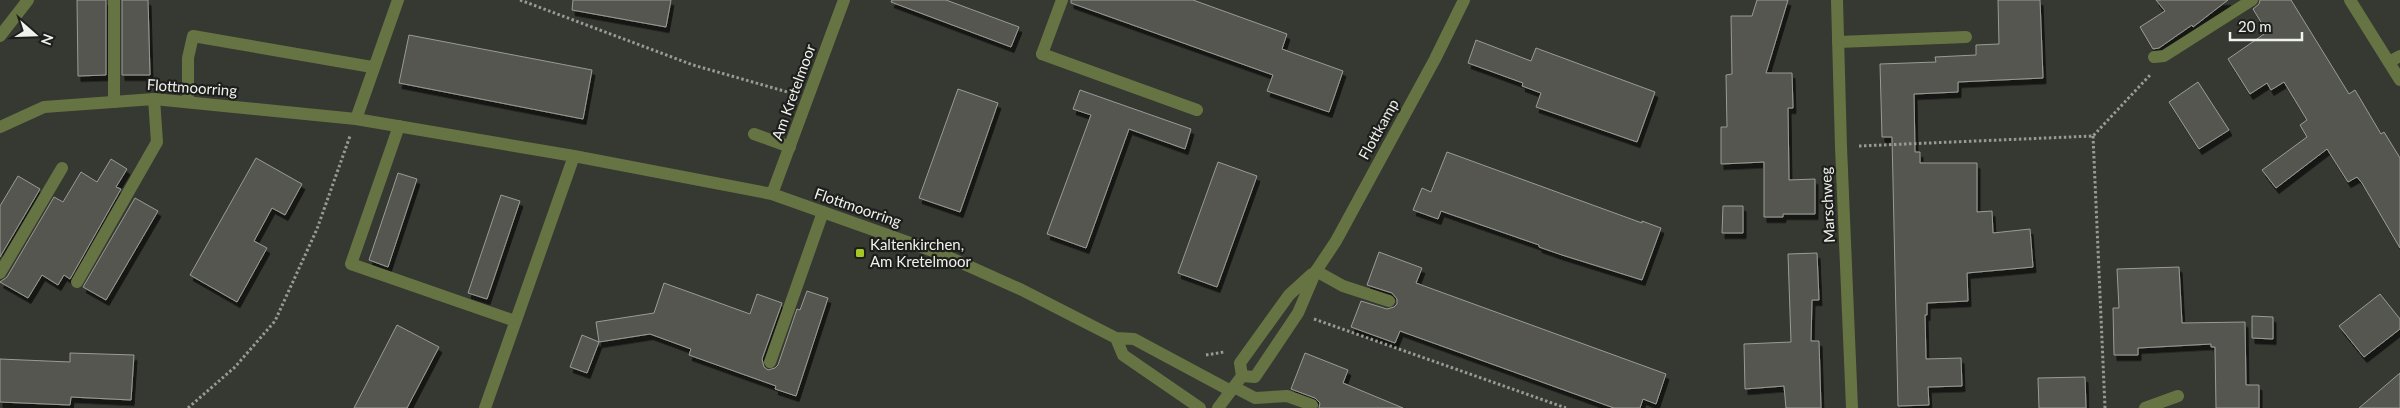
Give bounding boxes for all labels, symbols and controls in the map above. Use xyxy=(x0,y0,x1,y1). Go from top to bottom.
north arrow xyxy=(10,10,60,60)
scale bar xyxy=(2230,10,2302,42)
text: 20 m xyxy=(2238,17,2272,35)
text: N xyxy=(38,32,58,48)
street label: Am Kretelmoor xyxy=(767,41,819,142)
street label: Flottmoorring xyxy=(146,75,238,99)
street label: Flottkamp xyxy=(1354,96,1402,162)
street label: Marschweg xyxy=(1816,166,1838,243)
street label: Flottmoorring xyxy=(812,184,904,230)
place label: Kaltenkirchen, Am Kretelmoor xyxy=(870,235,971,270)
marker: Kaltenkirchen, Am Kretelmoor xyxy=(854,247,866,259)

